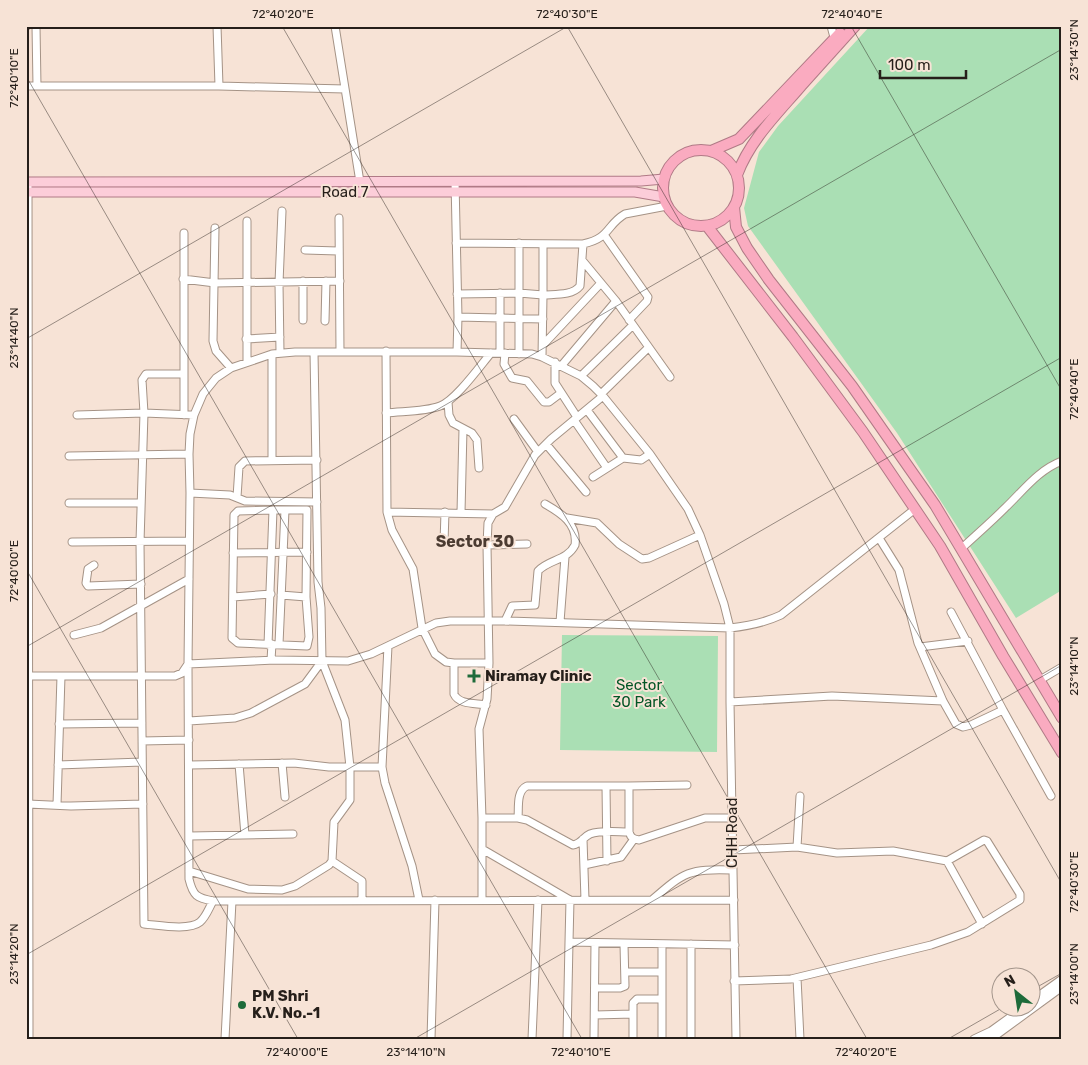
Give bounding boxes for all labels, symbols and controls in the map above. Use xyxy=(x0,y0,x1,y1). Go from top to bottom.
text: 72°40'20"E xyxy=(252,7,314,21)
text: 72°40'30"E xyxy=(536,7,598,21)
text: 72°40'40"E xyxy=(821,7,883,21)
text: 23°14'30"N xyxy=(1067,19,1081,81)
text: 72°40'10"E xyxy=(7,48,21,108)
scale bar xyxy=(880,48,967,80)
text: 100 m xyxy=(888,56,930,74)
street label: Road 7 xyxy=(322,183,369,201)
text: 23°14'40"N xyxy=(7,307,21,369)
text: 72°40'40"E xyxy=(1067,358,1081,420)
district label: Sector 30 xyxy=(436,532,514,551)
text: 72°40'00"E xyxy=(7,540,21,602)
text: 23°14'10"N xyxy=(1067,636,1081,696)
place label: Niramay Clinic xyxy=(485,667,592,685)
marker: Niramay Clinic xyxy=(467,669,481,683)
park label: Sector 30 Park xyxy=(612,676,666,711)
street label: CHH Road xyxy=(723,798,741,868)
text: 72°40'30"E xyxy=(1067,851,1081,913)
text: 23°14'20"N xyxy=(7,923,21,985)
text: 23°14'00"N xyxy=(1067,943,1081,1005)
north arrow xyxy=(990,968,1040,1018)
text: N xyxy=(1001,971,1018,991)
place label: PM Shri K.V. No.-1 xyxy=(252,987,320,1022)
marker: PM Shri K.V. No.-1 xyxy=(236,999,248,1011)
text: 72°40'00"E xyxy=(266,1045,328,1059)
text: 23°14'10"N xyxy=(386,1045,446,1059)
text: 72°40'10"E xyxy=(551,1045,611,1059)
text: 72°40'20"E xyxy=(835,1045,897,1059)

